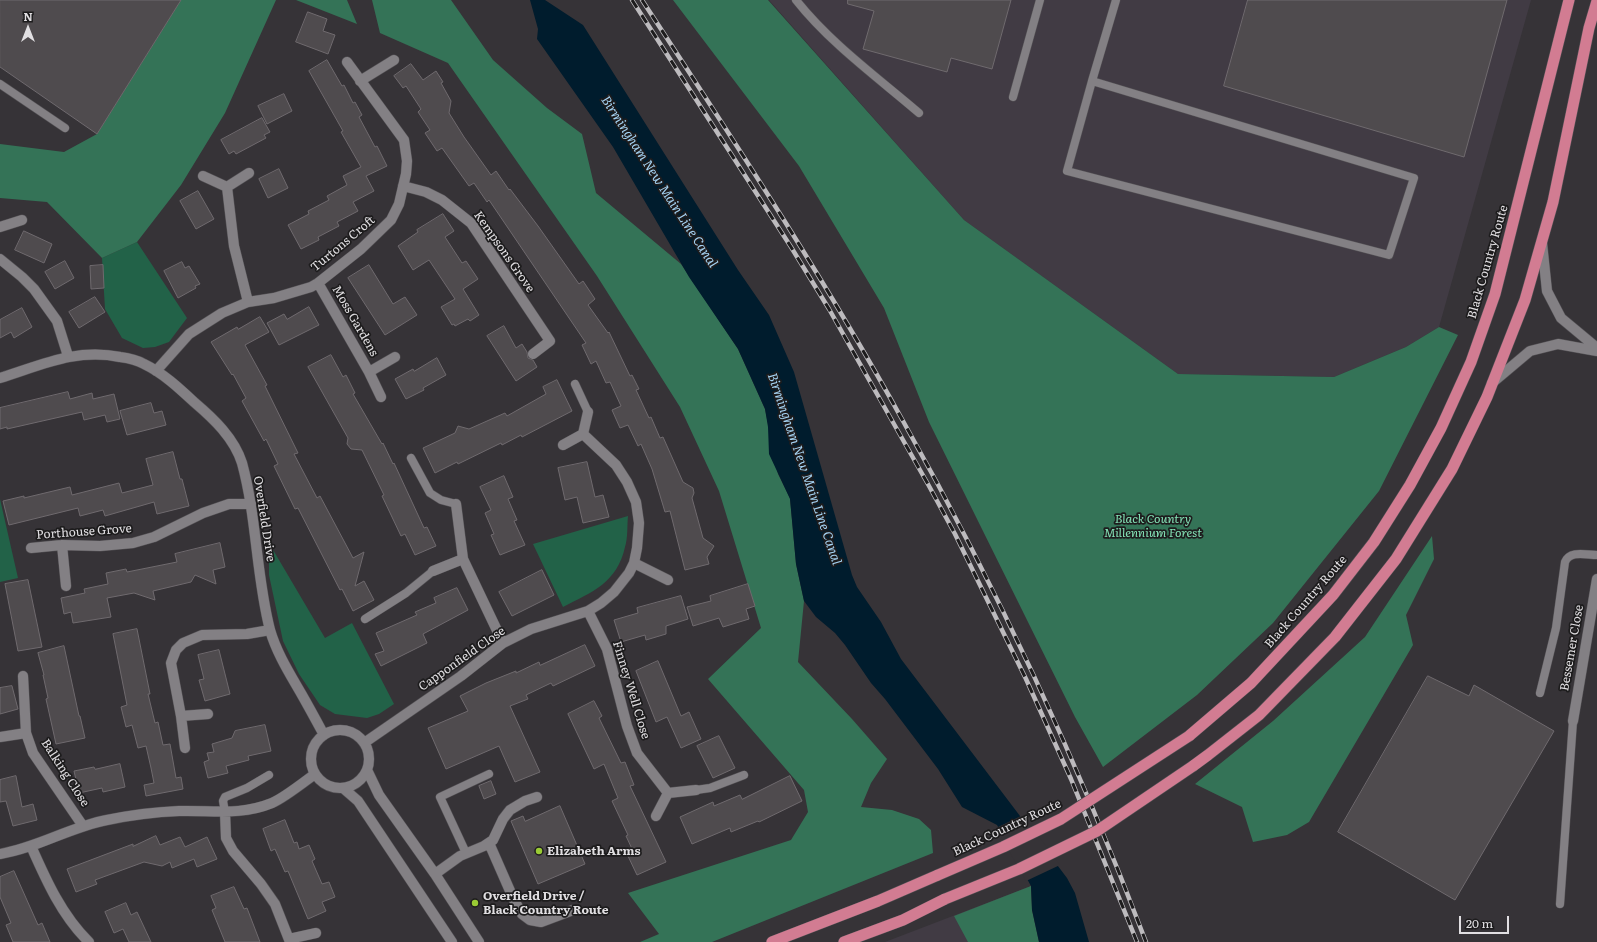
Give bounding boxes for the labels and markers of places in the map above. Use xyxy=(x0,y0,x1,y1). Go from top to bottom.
place label: Elizabeth Arms xyxy=(547,844,640,858)
marker: Elizabeth Arms xyxy=(534,846,544,856)
place label: Overfield Drive / Black Country Route xyxy=(483,889,609,917)
marker: Overfield Drive / Black Country Route xyxy=(470,898,480,908)

